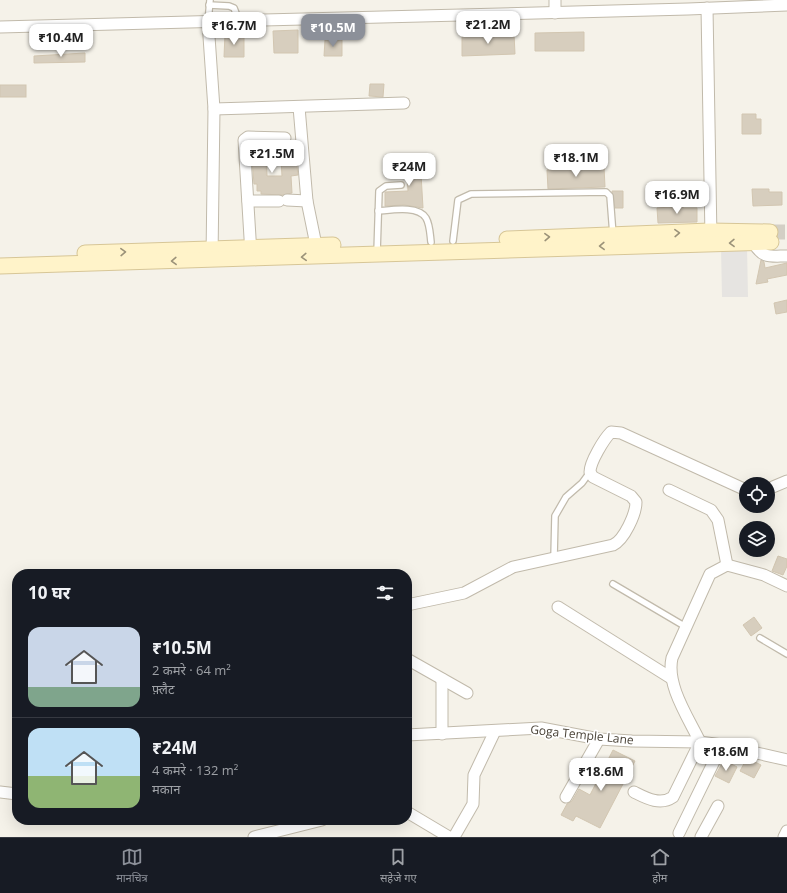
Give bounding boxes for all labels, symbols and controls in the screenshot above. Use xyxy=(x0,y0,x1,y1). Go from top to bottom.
pin: ₹21.2M xyxy=(455,11,521,45)
pin: ₹16.7M xyxy=(201,12,267,46)
pin: ₹10.5M xyxy=(300,14,366,48)
text: ₹21.2M xyxy=(465,15,511,33)
text: ₹16.7M xyxy=(211,16,257,34)
text: ₹10.5M xyxy=(310,18,356,36)
pin: ₹10.4M xyxy=(28,24,94,58)
text: ₹10.4M xyxy=(38,28,84,46)
pin: ₹21.5M xyxy=(239,140,305,174)
text: ₹21.5M xyxy=(249,144,295,162)
pin: ₹18.1M xyxy=(543,144,609,178)
text: ₹18.1M xyxy=(553,148,599,166)
pin: ₹24M xyxy=(385,153,433,187)
text: ₹24M xyxy=(392,157,426,175)
pin: ₹16.9M xyxy=(644,181,710,215)
text: ₹16.9M xyxy=(654,185,700,203)
one-way arrow xyxy=(674,228,680,237)
one-way arrow xyxy=(544,233,550,241)
one-way arrow xyxy=(729,239,735,247)
one-way arrow xyxy=(599,242,605,250)
one-way arrow xyxy=(120,247,126,256)
one-way arrow xyxy=(301,252,307,261)
one-way arrow xyxy=(171,256,177,265)
map controls xyxy=(739,477,775,557)
button: locate xyxy=(739,477,775,513)
button: layers xyxy=(739,521,775,557)
text: 10 घर xyxy=(28,581,70,604)
icon: filters xyxy=(374,582,396,604)
text: ₹10.5M xyxy=(152,636,212,659)
icon: home xyxy=(60,643,108,691)
text: 2 कमरे · 64 m² xyxy=(152,661,231,679)
text: फ़्लैट xyxy=(152,680,175,698)
street label: Goga Temple Lane xyxy=(529,721,635,748)
text: ₹24M xyxy=(152,736,197,759)
pin: ₹18.6M xyxy=(693,738,759,772)
text: ₹18.6M xyxy=(703,742,749,760)
icon: home xyxy=(60,744,108,792)
pin: ₹18.6M xyxy=(568,758,634,792)
text: 4 कमरे · 132 m² xyxy=(152,761,238,779)
text: ₹18.6M xyxy=(578,762,624,780)
text: मकान xyxy=(152,780,180,798)
tab: मानचित्र xyxy=(116,846,148,886)
tab: सहेजे गए xyxy=(380,846,417,886)
tab: होम xyxy=(649,846,671,886)

